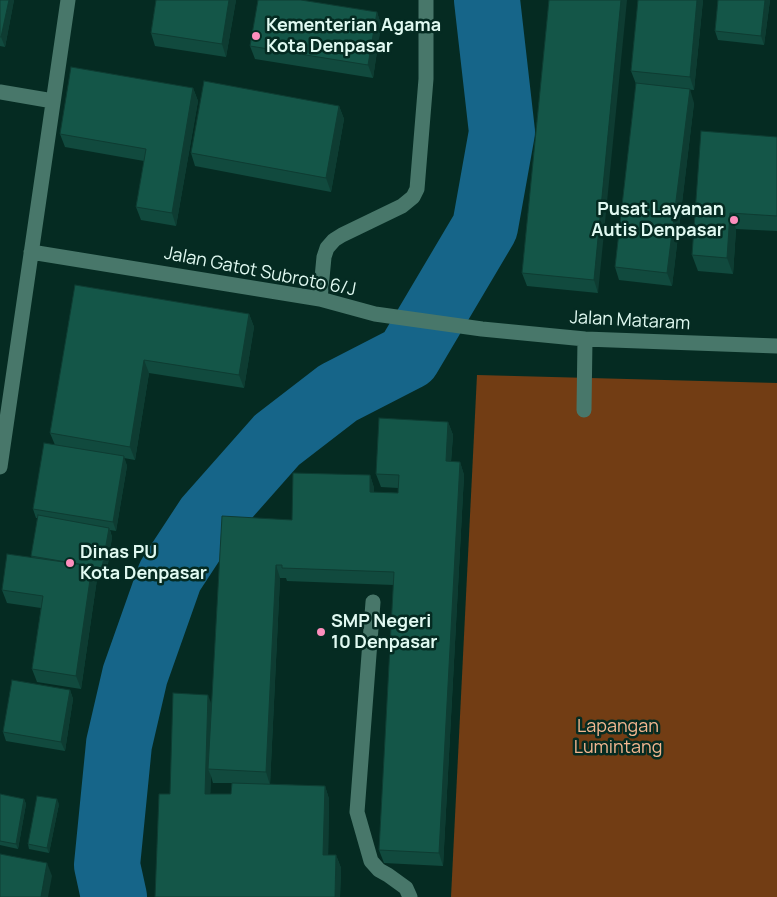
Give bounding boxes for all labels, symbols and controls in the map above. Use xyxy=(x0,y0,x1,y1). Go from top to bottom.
place label: Kementerian Agama Kota Denpasar xyxy=(266,15,441,58)
marker: Kementerian Agama Kota Denpasar xyxy=(250,30,262,42)
place label: Pusat Layanan Autis Denpasar xyxy=(591,199,724,242)
marker: Pusat Layanan Autis Denpasar xyxy=(728,214,740,226)
street label: Jalan Gatot Subroto 6/J xyxy=(162,243,358,301)
street label: Jalan Mataram xyxy=(569,307,691,335)
place label: Dinas PU Kota Denpasar xyxy=(80,542,207,584)
marker: Dinas PU Kota Denpasar xyxy=(64,557,76,569)
place label: SMP Negeri 10 Denpasar xyxy=(331,611,438,654)
marker: SMP Negeri 10 Denpasar xyxy=(315,626,327,638)
park label: Lapangan Lumintang xyxy=(574,716,662,759)

